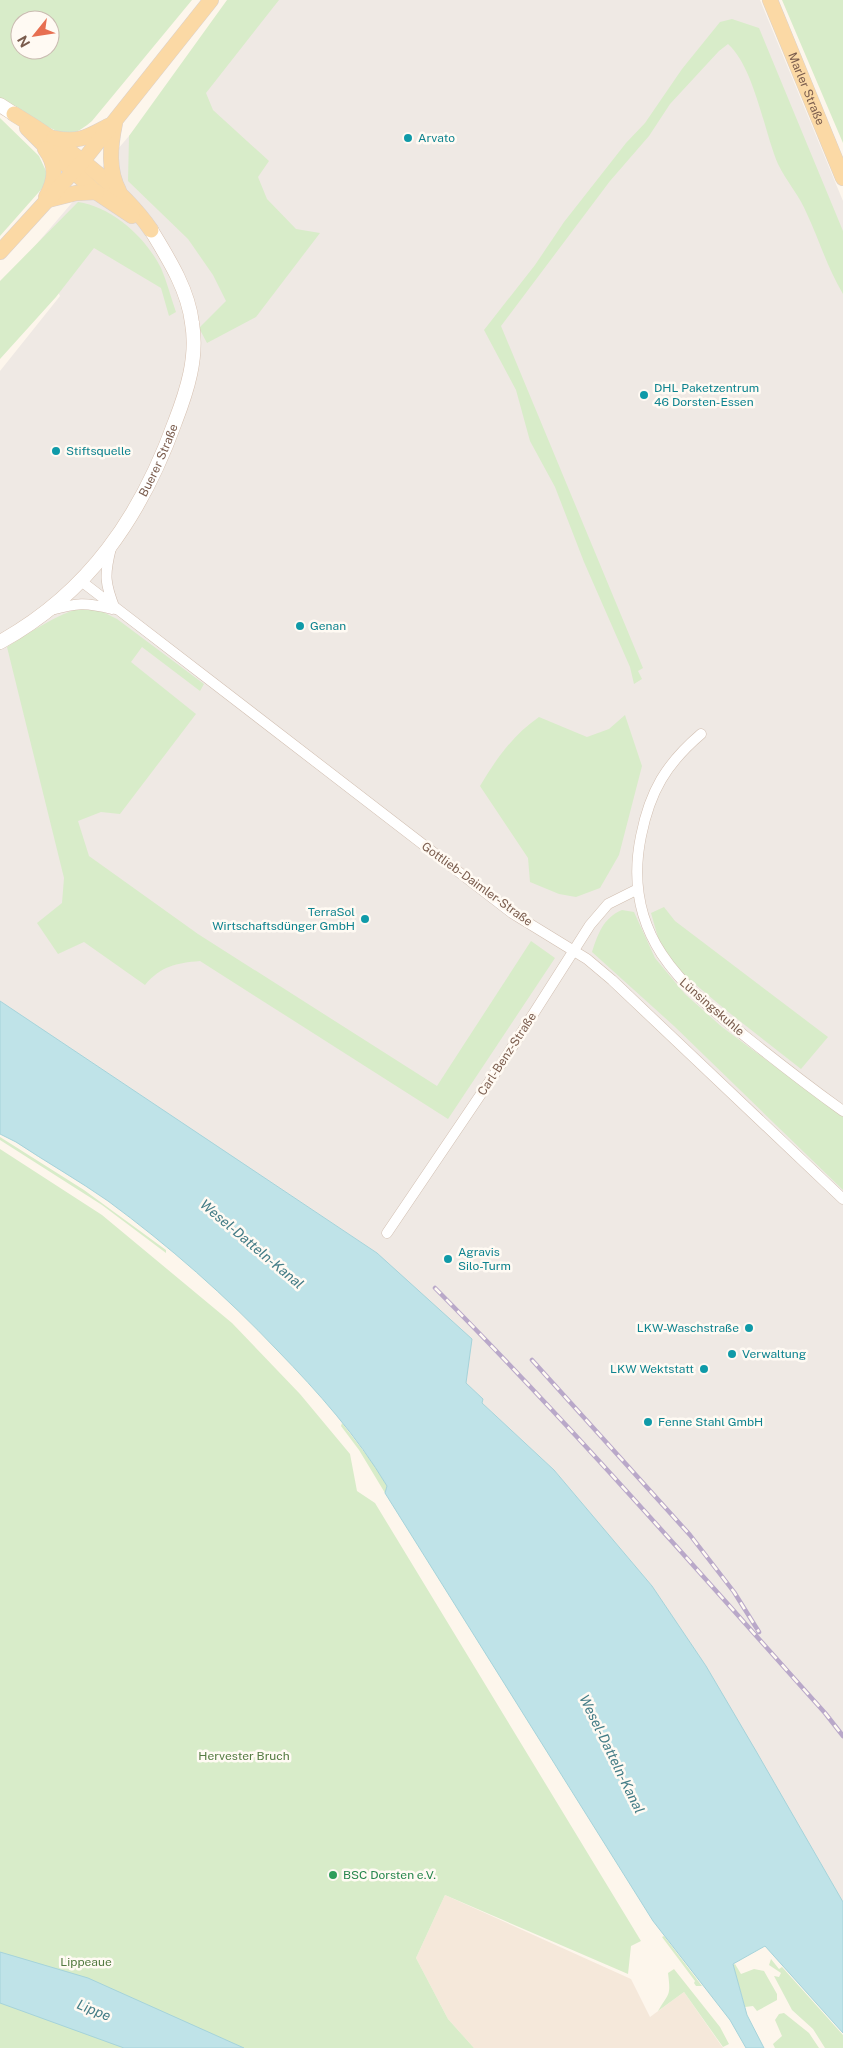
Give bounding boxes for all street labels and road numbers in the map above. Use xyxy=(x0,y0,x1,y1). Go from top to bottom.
street label: Marler Straße xyxy=(785,50,828,127)
street label: Buerer Straße xyxy=(136,422,181,499)
street label: Gottlieb-Daimler-Straße xyxy=(419,839,535,929)
street label: Lünsingskuhle xyxy=(677,975,747,1039)
street label: Carl-Benz-Straße xyxy=(475,1010,539,1098)

